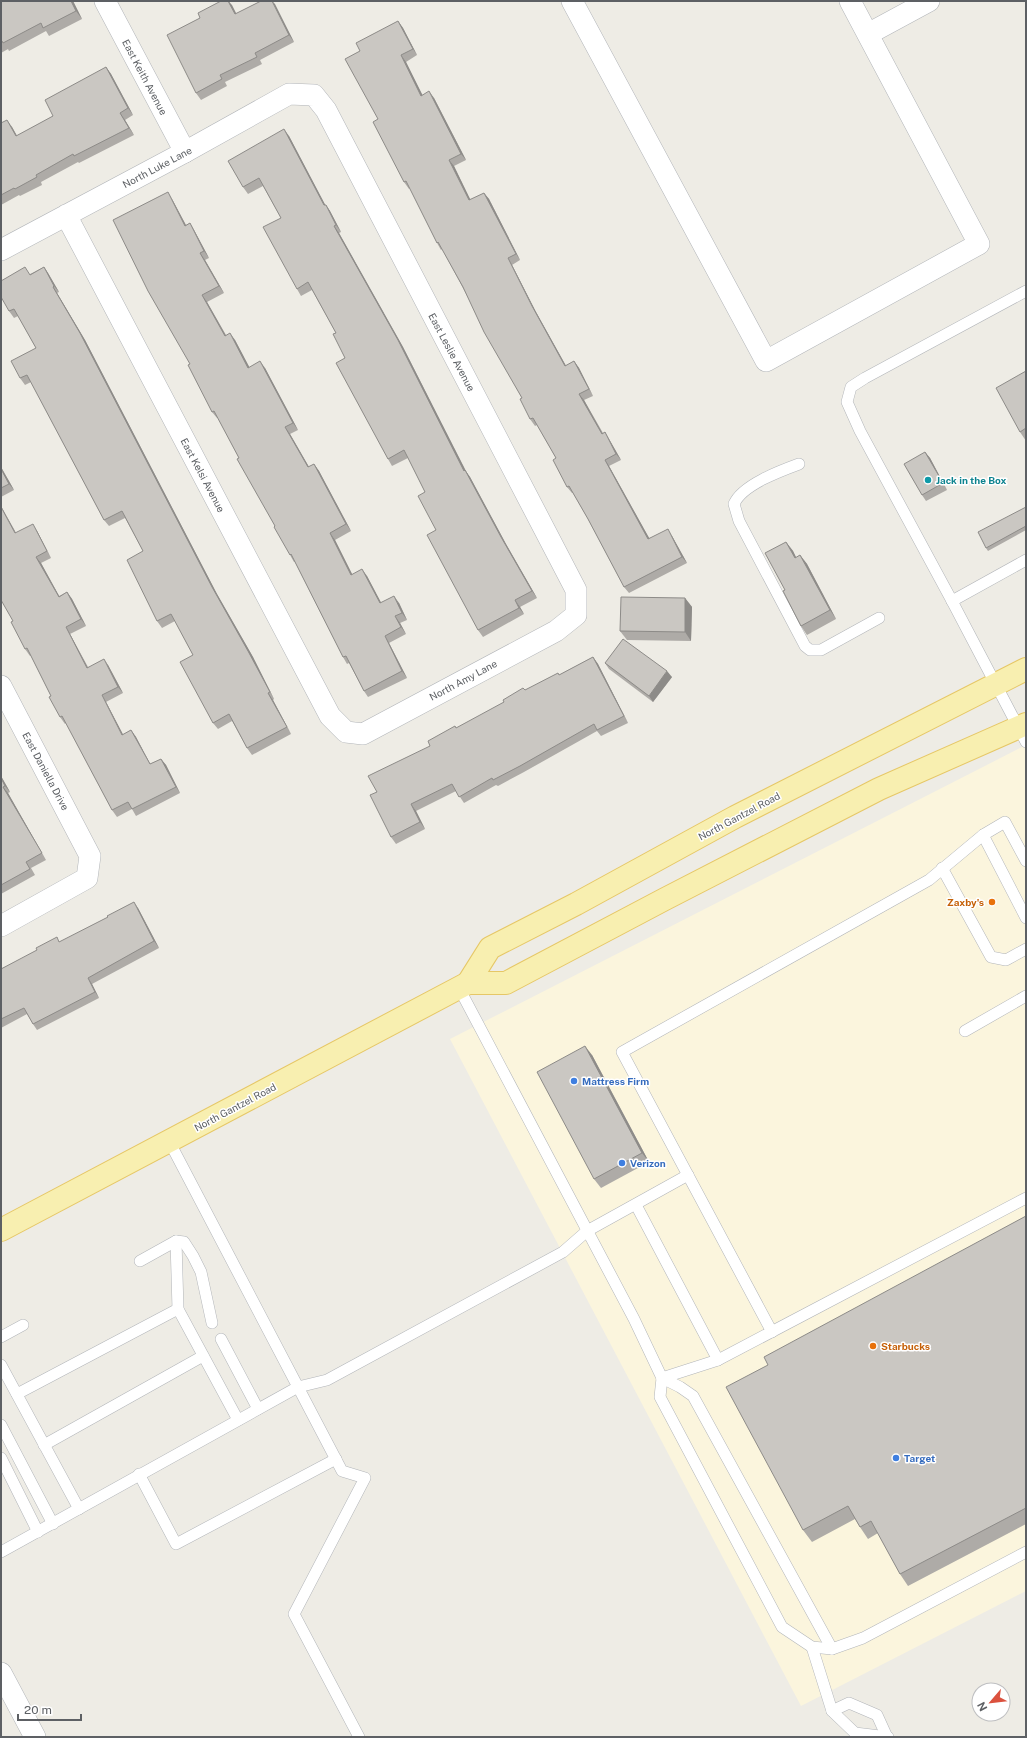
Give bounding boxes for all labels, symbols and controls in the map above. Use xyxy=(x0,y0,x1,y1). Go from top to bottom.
street label: East Keith Avenue xyxy=(120,37,170,117)
street label: North Luke Lane xyxy=(120,144,194,190)
street label: East Leslie Avenue xyxy=(426,311,478,394)
street label: East Kelsi Avenue xyxy=(178,436,228,514)
place label: Jack in the Box xyxy=(936,474,1006,486)
marker: Jack in the Box xyxy=(923,475,933,485)
street label: North Amy Lane xyxy=(427,657,499,703)
street label: East Daniella Drive xyxy=(20,730,72,813)
street label: North Gantzel Road xyxy=(696,789,782,843)
place label: Zaxby's xyxy=(947,896,984,908)
marker: Zaxby's xyxy=(987,897,997,907)
place label: Mattress Firm xyxy=(582,1075,649,1087)
marker: Mattress Firm xyxy=(569,1076,579,1086)
street label: North Gantzel Road xyxy=(192,1080,278,1134)
place label: Verizon xyxy=(630,1157,666,1169)
marker: Verizon xyxy=(617,1158,627,1168)
place label: Starbucks xyxy=(881,1340,930,1352)
marker: Starbucks xyxy=(868,1341,878,1351)
place label: Target xyxy=(904,1452,935,1464)
marker: Target xyxy=(891,1453,901,1463)
north arrow xyxy=(971,1682,1011,1722)
scale bar xyxy=(18,1696,81,1722)
text: N xyxy=(975,1700,989,1713)
text: 20 m xyxy=(24,1703,52,1717)

